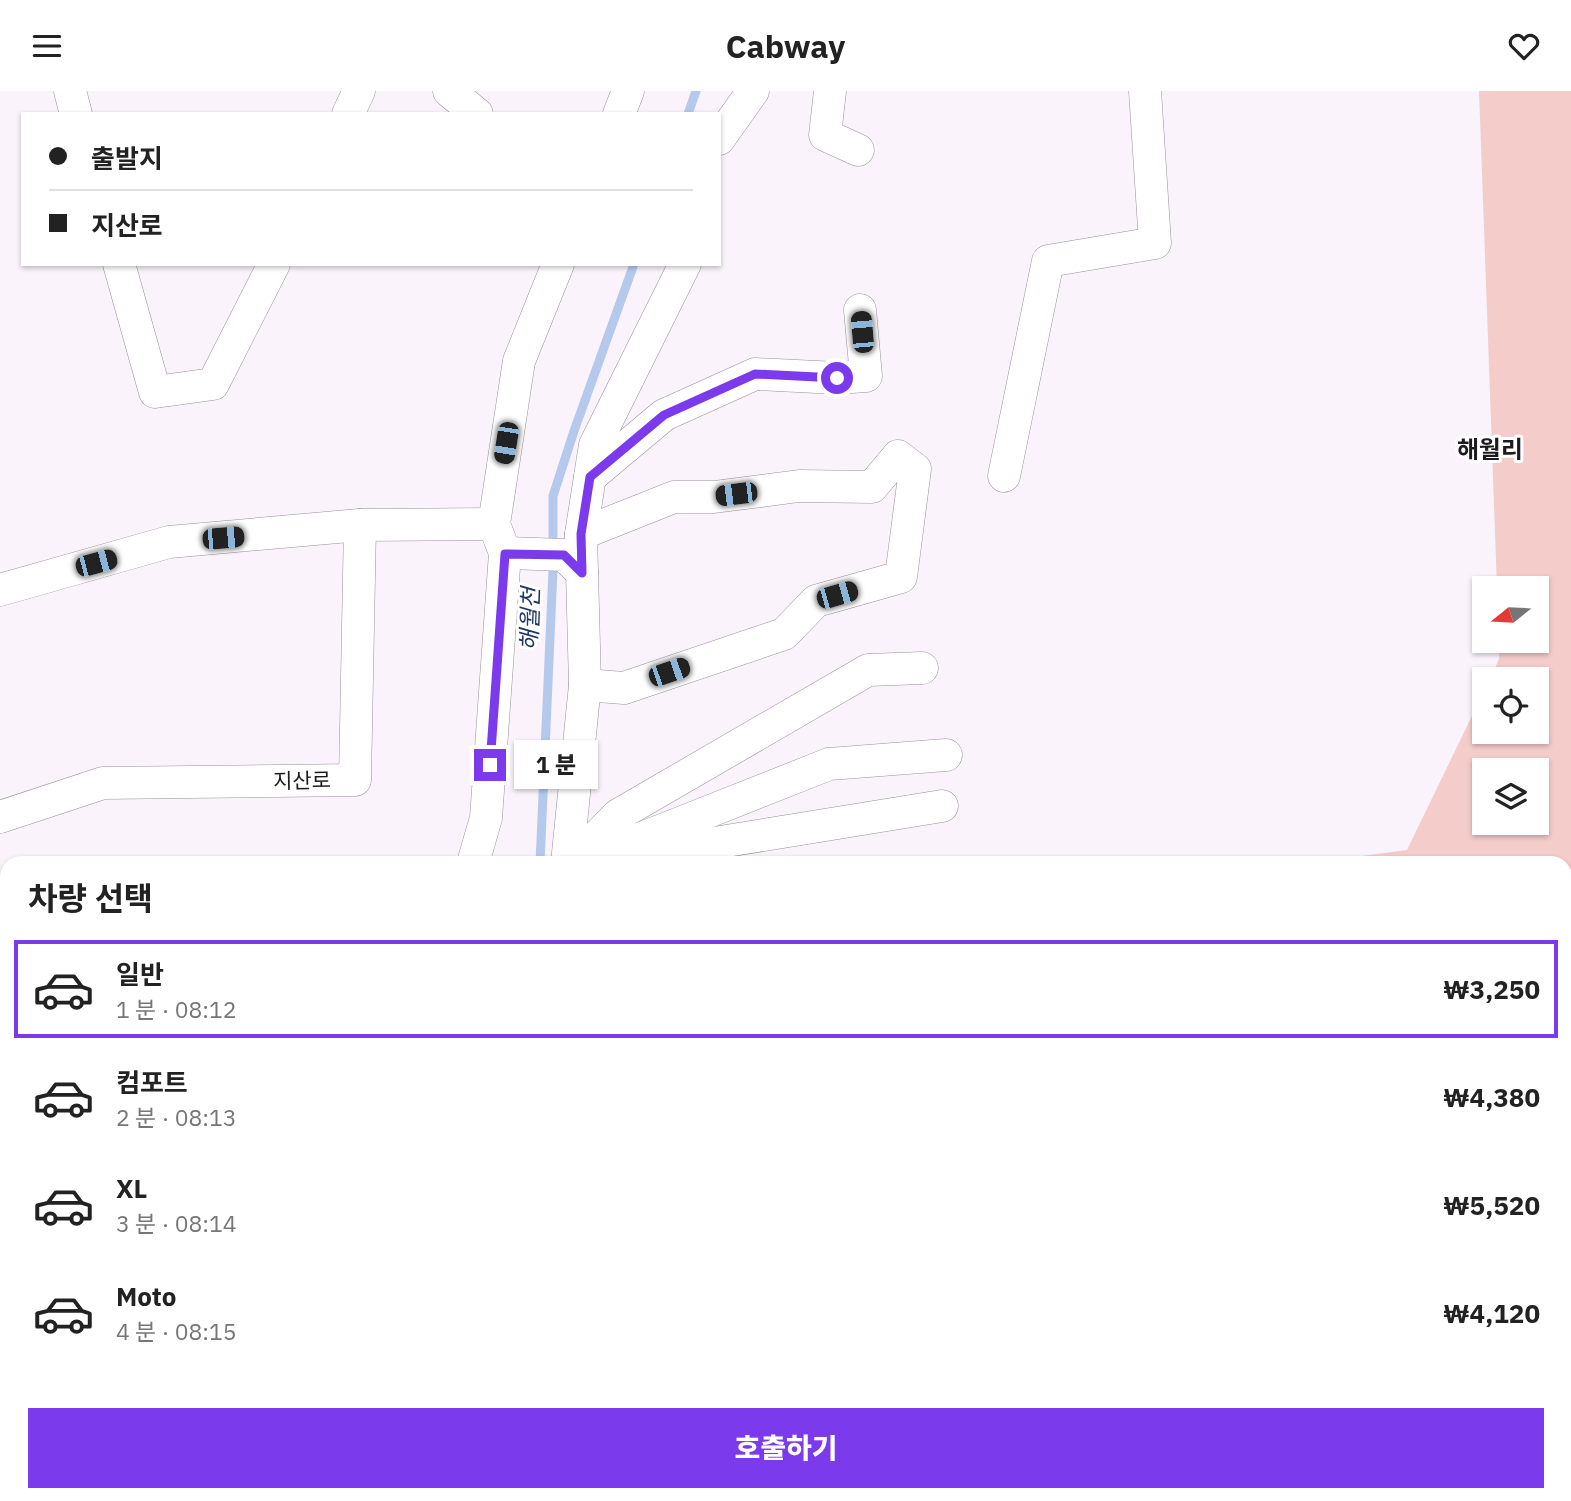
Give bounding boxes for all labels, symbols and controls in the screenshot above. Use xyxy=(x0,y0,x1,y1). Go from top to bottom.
text: Cabway xyxy=(726,25,845,67)
icon: menu xyxy=(28,27,66,65)
icon: heart xyxy=(1505,27,1543,65)
text: 출발지 xyxy=(91,141,163,175)
text: 지산로 xyxy=(91,208,163,242)
car xyxy=(850,310,875,354)
route start xyxy=(821,362,853,394)
car xyxy=(493,421,520,465)
district label: 해월리 xyxy=(1457,433,1523,465)
car xyxy=(714,481,759,507)
car xyxy=(202,526,245,550)
car xyxy=(73,547,120,579)
north arrow xyxy=(1472,576,1549,653)
map controls xyxy=(1472,576,1549,835)
car xyxy=(814,579,861,611)
water label: 해월천 xyxy=(513,584,545,651)
car xyxy=(646,655,693,689)
button: locate xyxy=(1472,667,1549,744)
callout: 1 분 xyxy=(514,741,598,789)
route end xyxy=(474,749,506,781)
text: 1 분 xyxy=(536,749,576,779)
button: layers xyxy=(1472,758,1549,835)
street label: 지산로 xyxy=(273,765,331,795)
text: 차량 선택 xyxy=(28,877,153,919)
text: 일반 xyxy=(116,957,164,991)
icon: car xyxy=(32,958,95,1021)
text: ₩3,250 xyxy=(1443,972,1540,1006)
text: 1 분 · 08:12 xyxy=(116,994,237,1024)
text: 컴포트 xyxy=(116,1065,188,1099)
icon: car xyxy=(32,1066,95,1129)
text: ₩4,380 xyxy=(1443,1080,1540,1114)
text: 2 분 · 08:13 xyxy=(116,1102,237,1132)
text: XL xyxy=(116,1171,147,1205)
icon: car xyxy=(32,1174,95,1237)
text: ₩5,520 xyxy=(1443,1188,1540,1222)
text: 3 분 · 08:14 xyxy=(116,1208,237,1238)
text: Moto xyxy=(116,1279,176,1313)
icon: car xyxy=(32,1282,95,1345)
text: ₩4,120 xyxy=(1443,1296,1540,1330)
text: 4 분 · 08:15 xyxy=(116,1316,237,1346)
button: 호출하기 xyxy=(28,1408,1544,1488)

